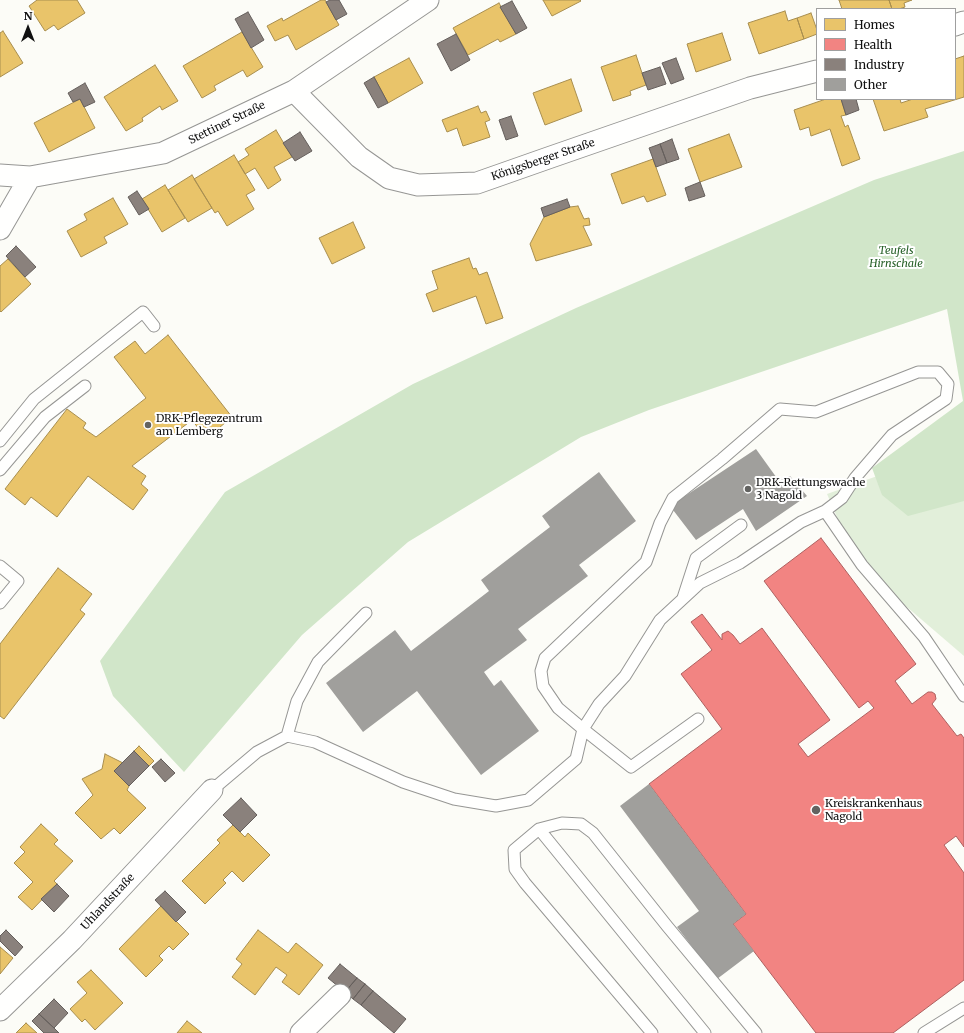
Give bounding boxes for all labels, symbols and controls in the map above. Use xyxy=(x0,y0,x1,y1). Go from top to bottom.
north arrow xyxy=(8,8,48,48)
legend xyxy=(816,8,956,100)
text: N xyxy=(24,9,32,23)
text: Homes xyxy=(854,17,895,32)
text: Health xyxy=(854,37,892,52)
text: Industry xyxy=(854,57,904,72)
text: Other xyxy=(854,77,887,92)
street label: Stettiner Straße xyxy=(186,99,268,147)
street label: Königsberger Straße xyxy=(490,136,596,184)
park label: Teufels Hirnschale xyxy=(869,244,923,270)
place label: DRK-Pflegezentrum am Lemberg xyxy=(156,412,262,438)
marker: DRK-Pflegezentrum am Lemberg xyxy=(143,420,153,430)
place label: DRK-Rettungswache 3 Nagold xyxy=(756,476,865,502)
marker: DRK-Rettungswache 3 Nagold xyxy=(743,484,753,494)
place label: Kreiskrankenhaus Nagold xyxy=(825,797,922,823)
marker: Kreiskrankenhaus Nagold xyxy=(810,804,822,816)
street label: Uhlandstraße xyxy=(79,871,137,933)

